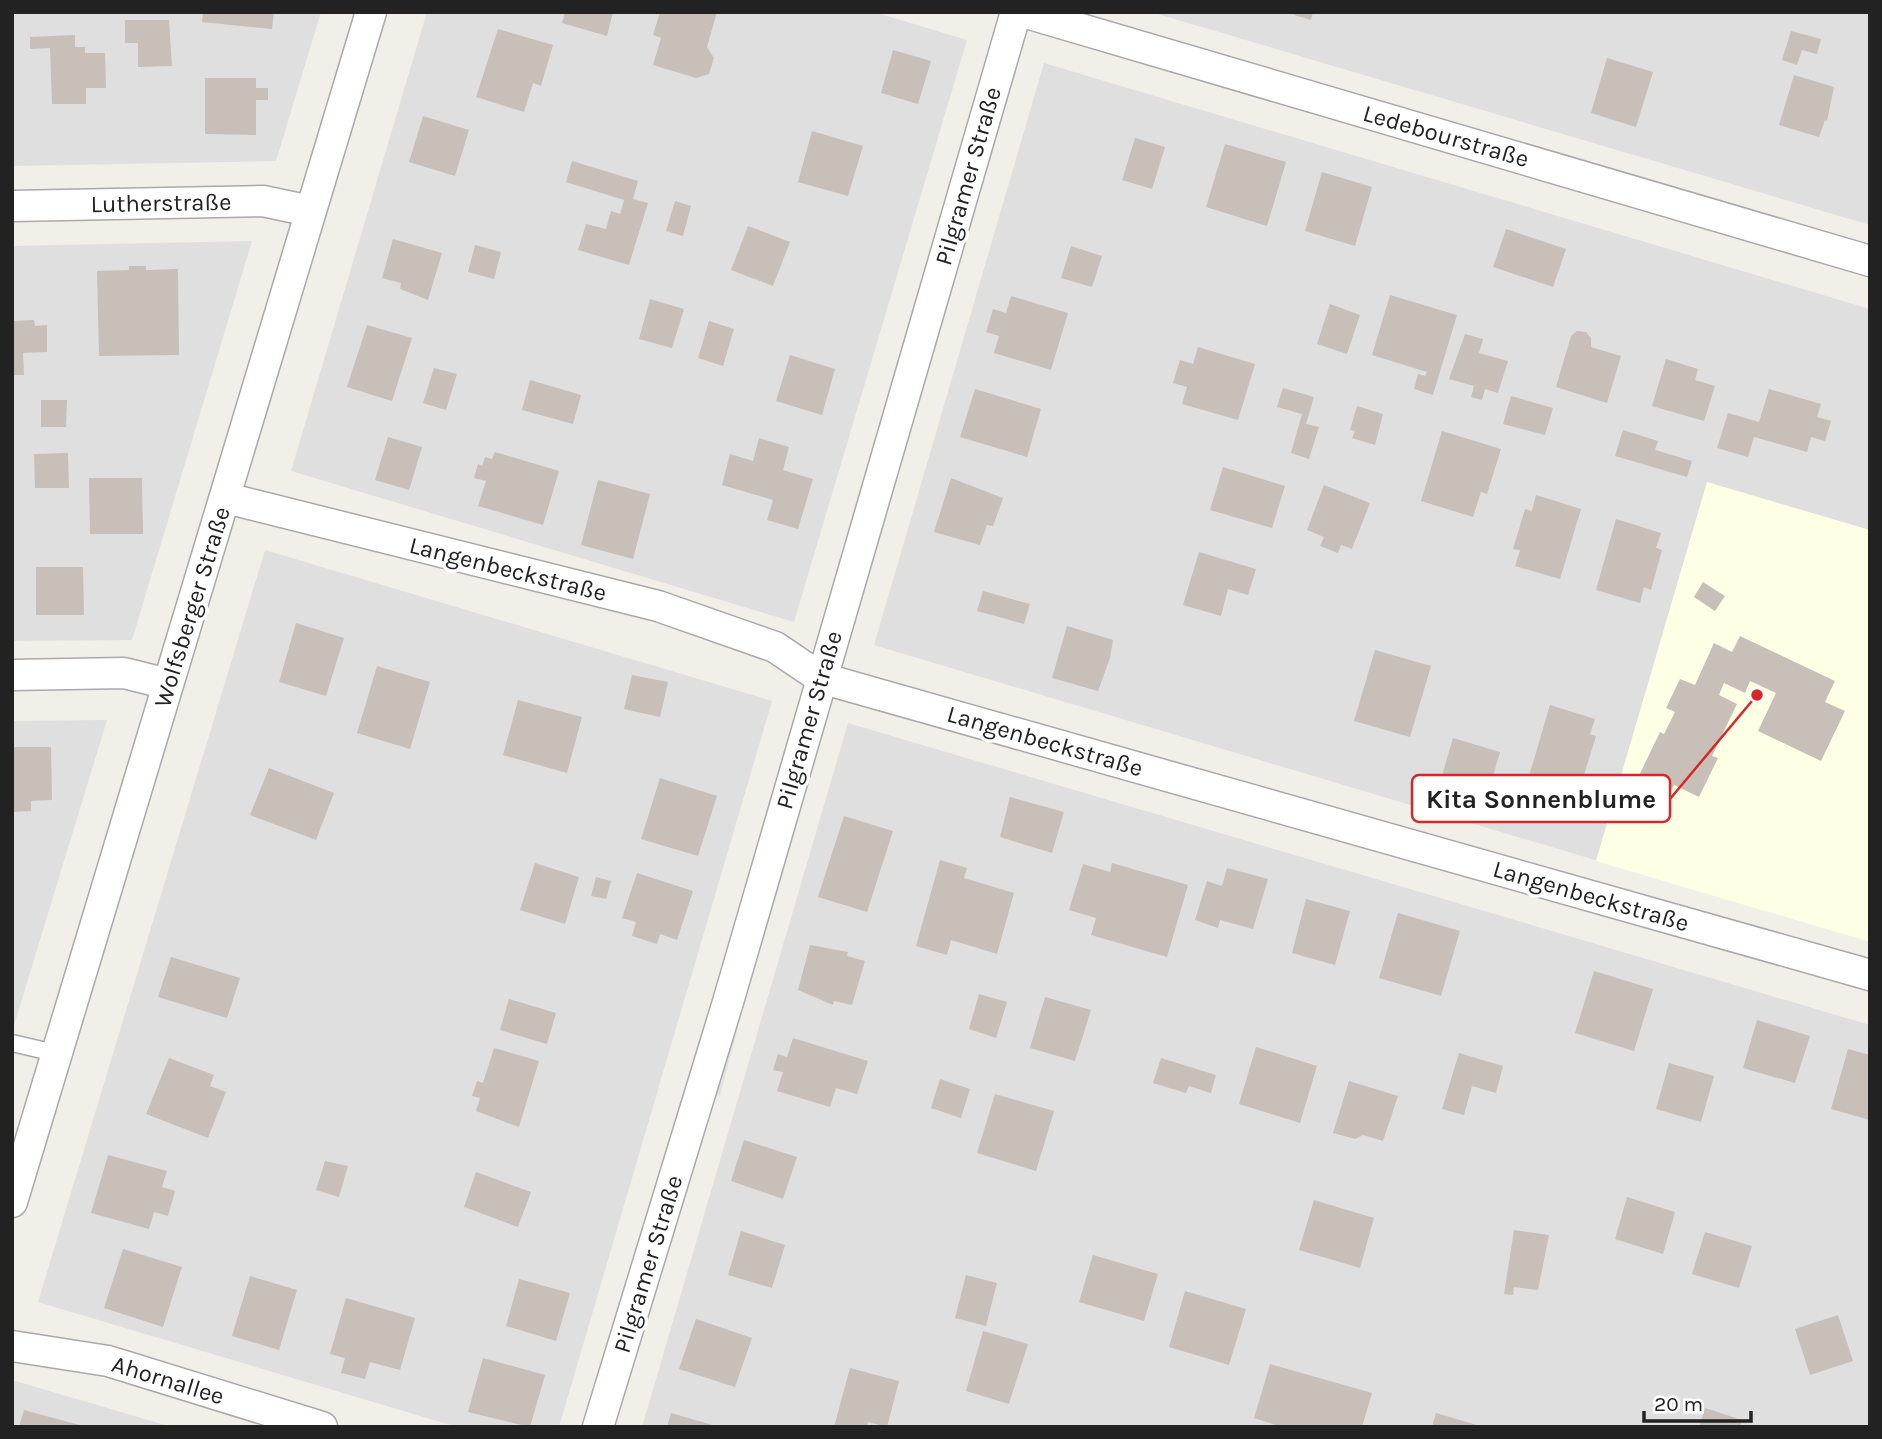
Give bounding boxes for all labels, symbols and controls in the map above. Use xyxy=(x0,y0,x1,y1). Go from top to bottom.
street label: Pilgramer Straße xyxy=(929,84,1007,268)
street label: Ledebourstraße xyxy=(1360,99,1532,173)
street label: Lutherstraße xyxy=(90,188,232,218)
street label: Wolfsberger Straße xyxy=(148,503,236,711)
street label: Langenbeckstraße xyxy=(406,531,610,607)
street label: Pilgramer Straße xyxy=(770,628,848,812)
street label: Langenbeckstraße xyxy=(944,700,1146,782)
callout: Kita Sonnenblume xyxy=(1412,775,1670,822)
text: Kita Sonnenblume xyxy=(1426,784,1656,815)
street label: Langenbeckstraße xyxy=(1490,855,1692,937)
street label: Pilgramer Straße xyxy=(608,1172,688,1356)
street label: Ahornallee xyxy=(109,1350,227,1410)
scale bar xyxy=(1644,1380,1751,1424)
text: 20 m xyxy=(1654,1392,1703,1416)

